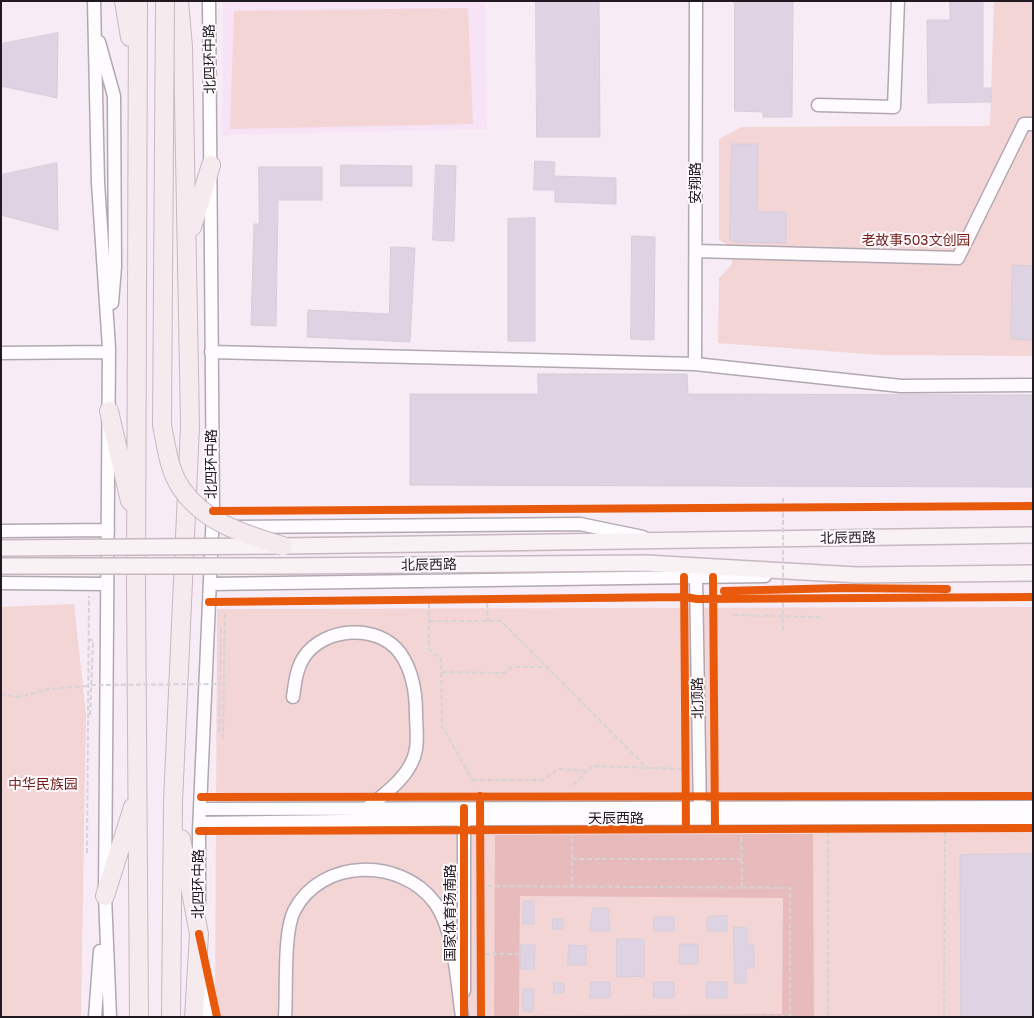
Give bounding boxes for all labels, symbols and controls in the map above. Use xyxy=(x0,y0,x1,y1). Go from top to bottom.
street label: 北四环中路 xyxy=(201,24,219,94)
street label: 安翔路 xyxy=(688,162,704,204)
park label: 老故事503文创园 xyxy=(862,233,970,249)
street label: 北四环中路 xyxy=(204,429,220,499)
street label: 北辰西路 xyxy=(820,529,876,547)
street label: 北辰西路 xyxy=(401,556,457,574)
street label: 北顶路 xyxy=(689,677,707,719)
park label: 中华民族园 xyxy=(8,777,78,793)
street label: 天辰西路 xyxy=(588,811,644,827)
street label: 北四环中路 xyxy=(191,849,207,919)
street label: 国家体育场南路 xyxy=(443,864,459,962)

